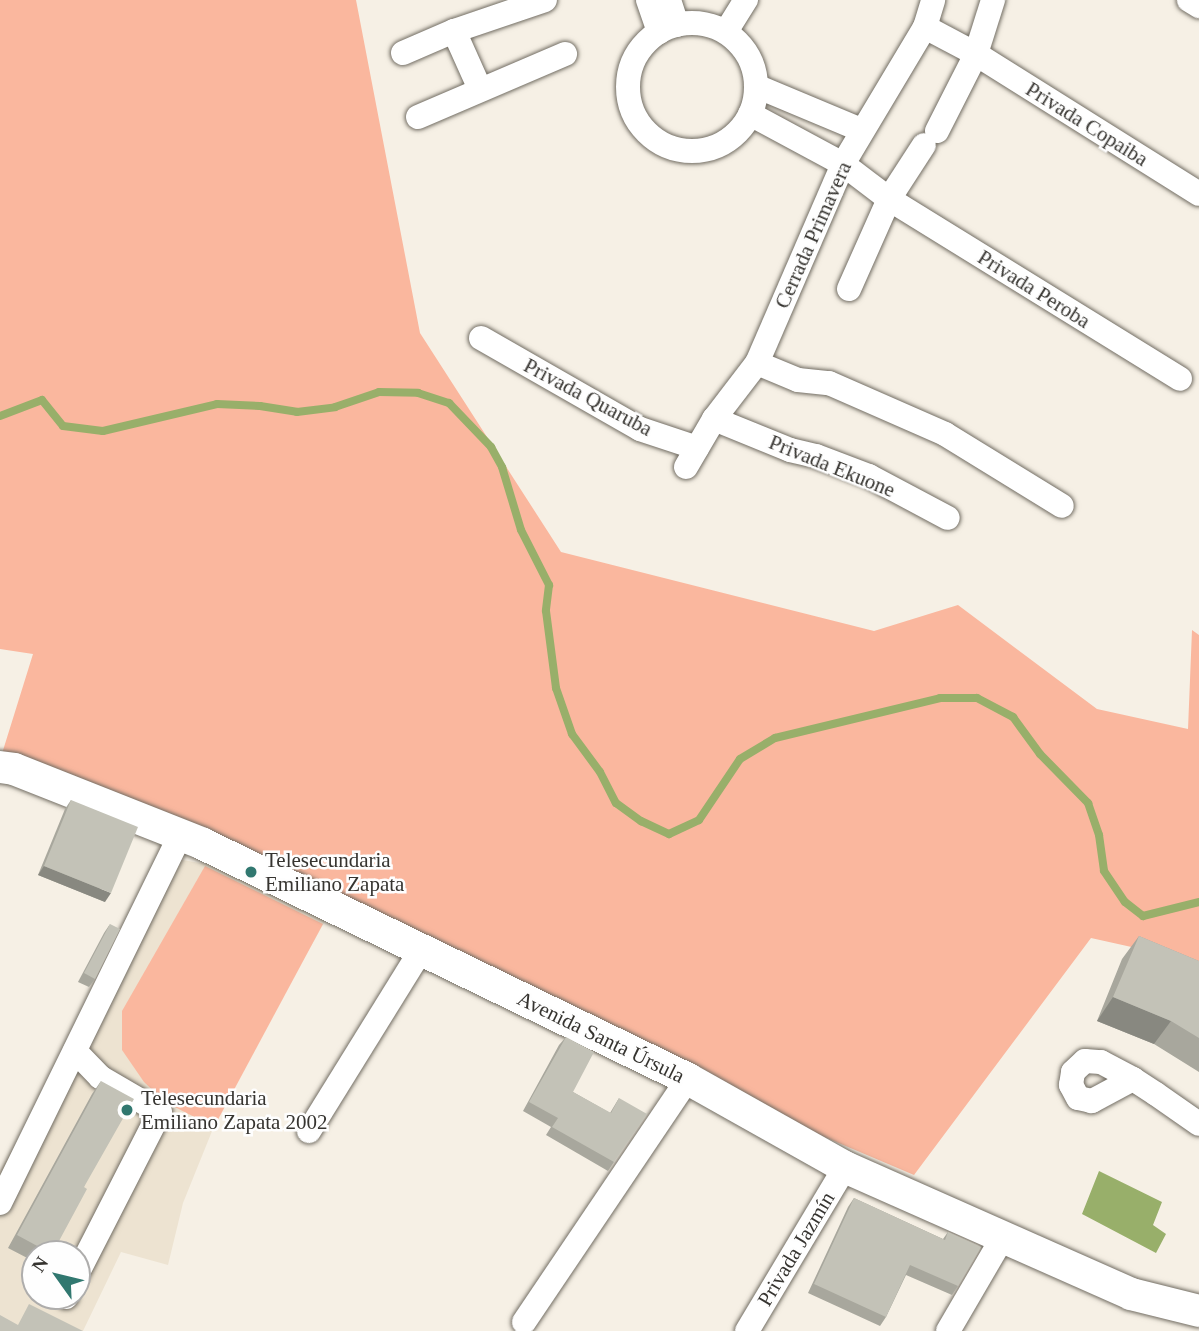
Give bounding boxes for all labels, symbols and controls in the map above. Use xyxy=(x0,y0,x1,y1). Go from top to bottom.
street label: Privada Copaiba xyxy=(1021,76,1153,172)
street label: Cerrada Primavera xyxy=(769,158,857,312)
street label: Privada Peroba xyxy=(973,244,1095,334)
street label: Privada Quaruba xyxy=(520,353,656,441)
street label: Privada Ekuone xyxy=(765,429,899,503)
place label: Telesecundaria Emiliano Zapata xyxy=(265,847,404,897)
marker: Telesecundaria Emiliano Zapata xyxy=(243,864,259,880)
street label: Avenida Santa Úrsula xyxy=(513,986,689,1088)
place label: Telesecundaria Emiliano Zapata 2002 xyxy=(141,1085,328,1135)
marker: Telesecundaria Emiliano Zapata 2002 xyxy=(119,1102,135,1118)
street label: Privada Jazmín xyxy=(752,1187,840,1311)
north arrow xyxy=(21,1240,91,1310)
text: N xyxy=(27,1253,52,1276)

